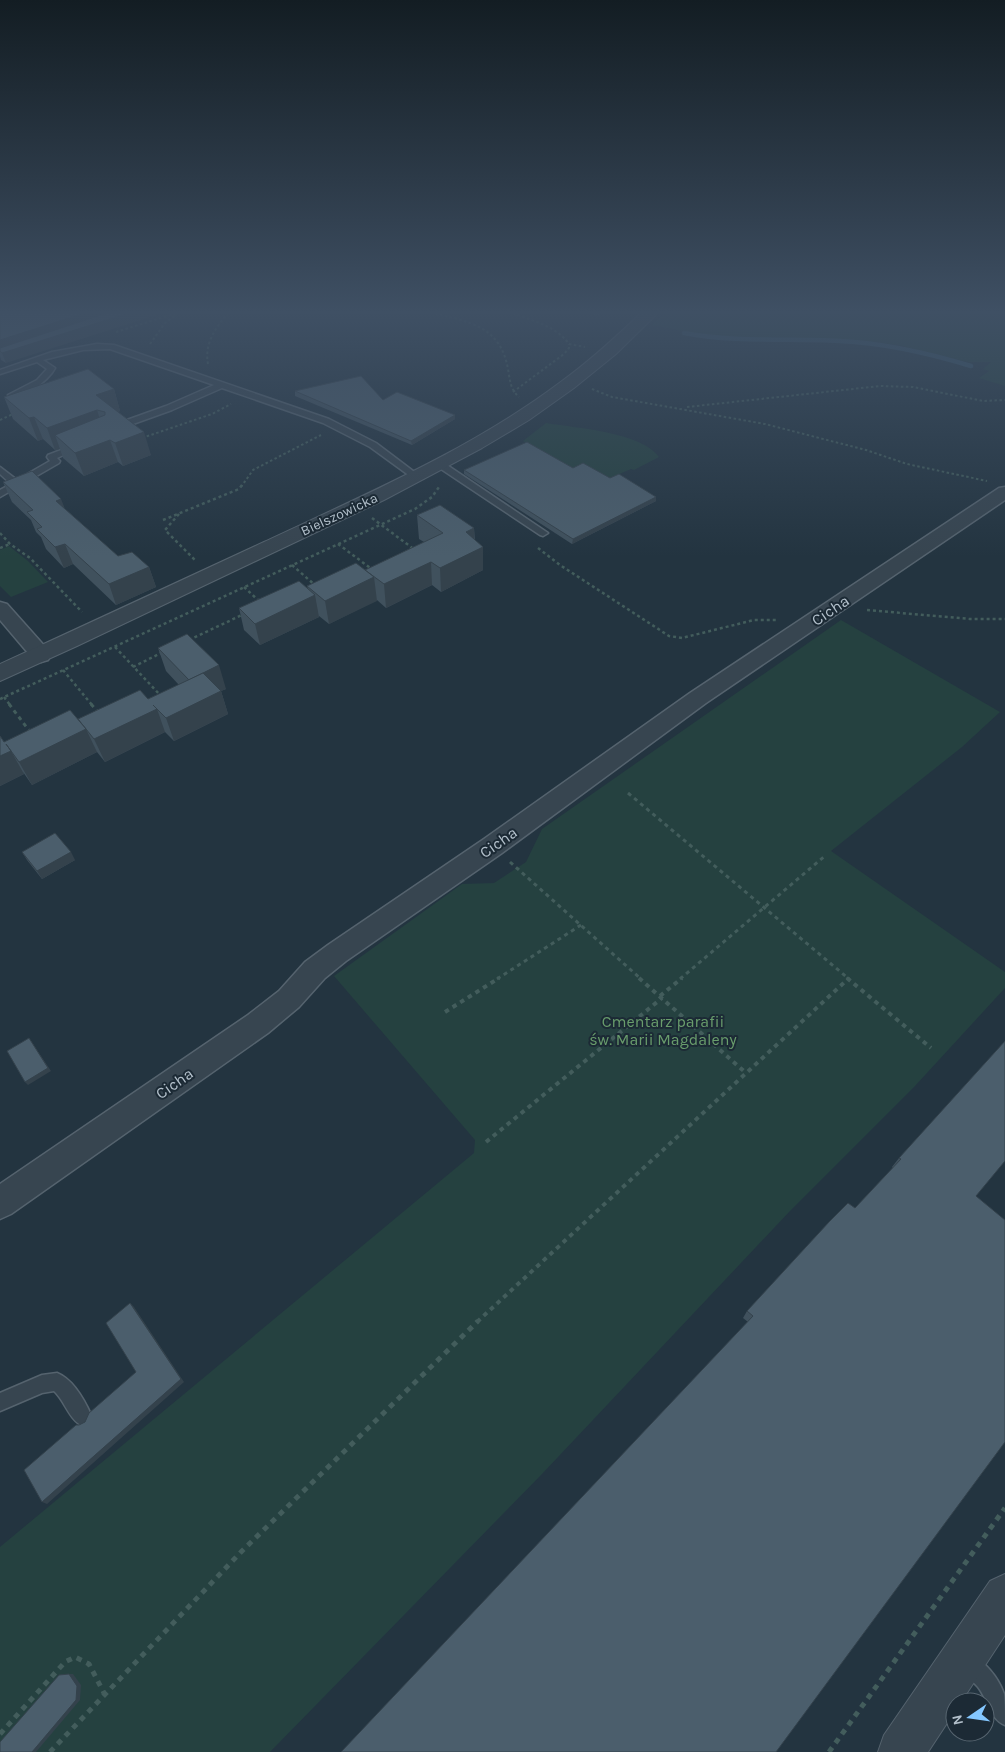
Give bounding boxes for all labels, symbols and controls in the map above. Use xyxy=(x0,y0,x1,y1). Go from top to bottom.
street label: Bielszowicka xyxy=(298,489,380,540)
street label: Cicha xyxy=(808,591,853,630)
street label: Cicha xyxy=(476,823,521,862)
park label: Cmentarz parafii św. Marii Magdaleny xyxy=(589,1012,737,1049)
street label: Cicha xyxy=(152,1064,197,1103)
north arrow xyxy=(945,1692,995,1742)
text: N xyxy=(948,1713,967,1727)

